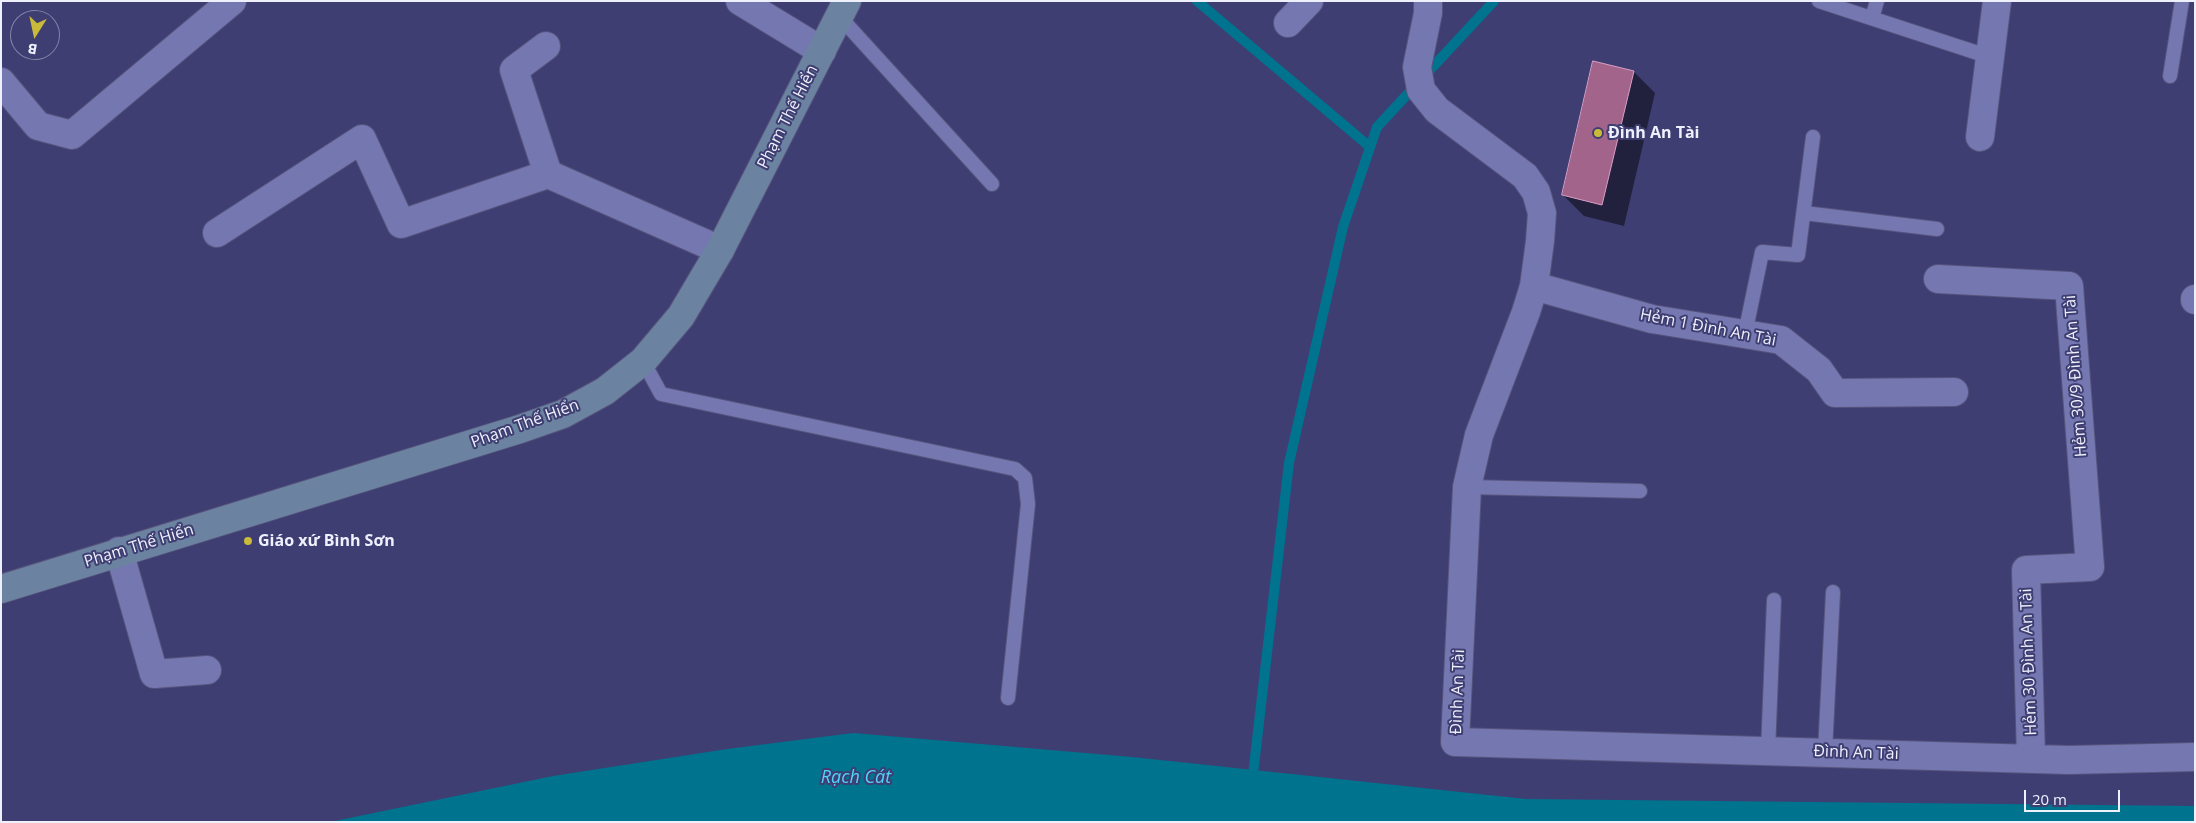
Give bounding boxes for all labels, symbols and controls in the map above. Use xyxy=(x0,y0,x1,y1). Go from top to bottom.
north arrow xyxy=(10,10,60,60)
text: B xyxy=(26,39,39,59)
street label: Phạm Thế Hiển xyxy=(754,62,822,172)
place label: Đình An Tài xyxy=(1608,123,1699,143)
marker: Đình An Tài xyxy=(1592,127,1604,139)
street label: Hẻm 30/9 Đình An Tài xyxy=(2061,294,2091,458)
street label: Hẻm 1 Đình An Tài xyxy=(1638,305,1778,351)
street label: Phạm Thế Hiển xyxy=(468,396,582,452)
street label: Phạm Thế Hiển xyxy=(82,520,196,572)
place label: Giáo xứ Bình Sơn xyxy=(258,531,395,551)
marker: Giáo xứ Bình Sơn xyxy=(242,535,254,547)
street label: Hẻm 30 Đình An Tài xyxy=(2017,588,2041,736)
street label: Đình An Tài xyxy=(1447,649,1469,735)
street label: Đình An Tài xyxy=(1813,742,1899,764)
water label: Rạch Cát xyxy=(821,767,891,789)
scale bar xyxy=(2026,780,2122,812)
text: 20 m xyxy=(2032,789,2067,809)

